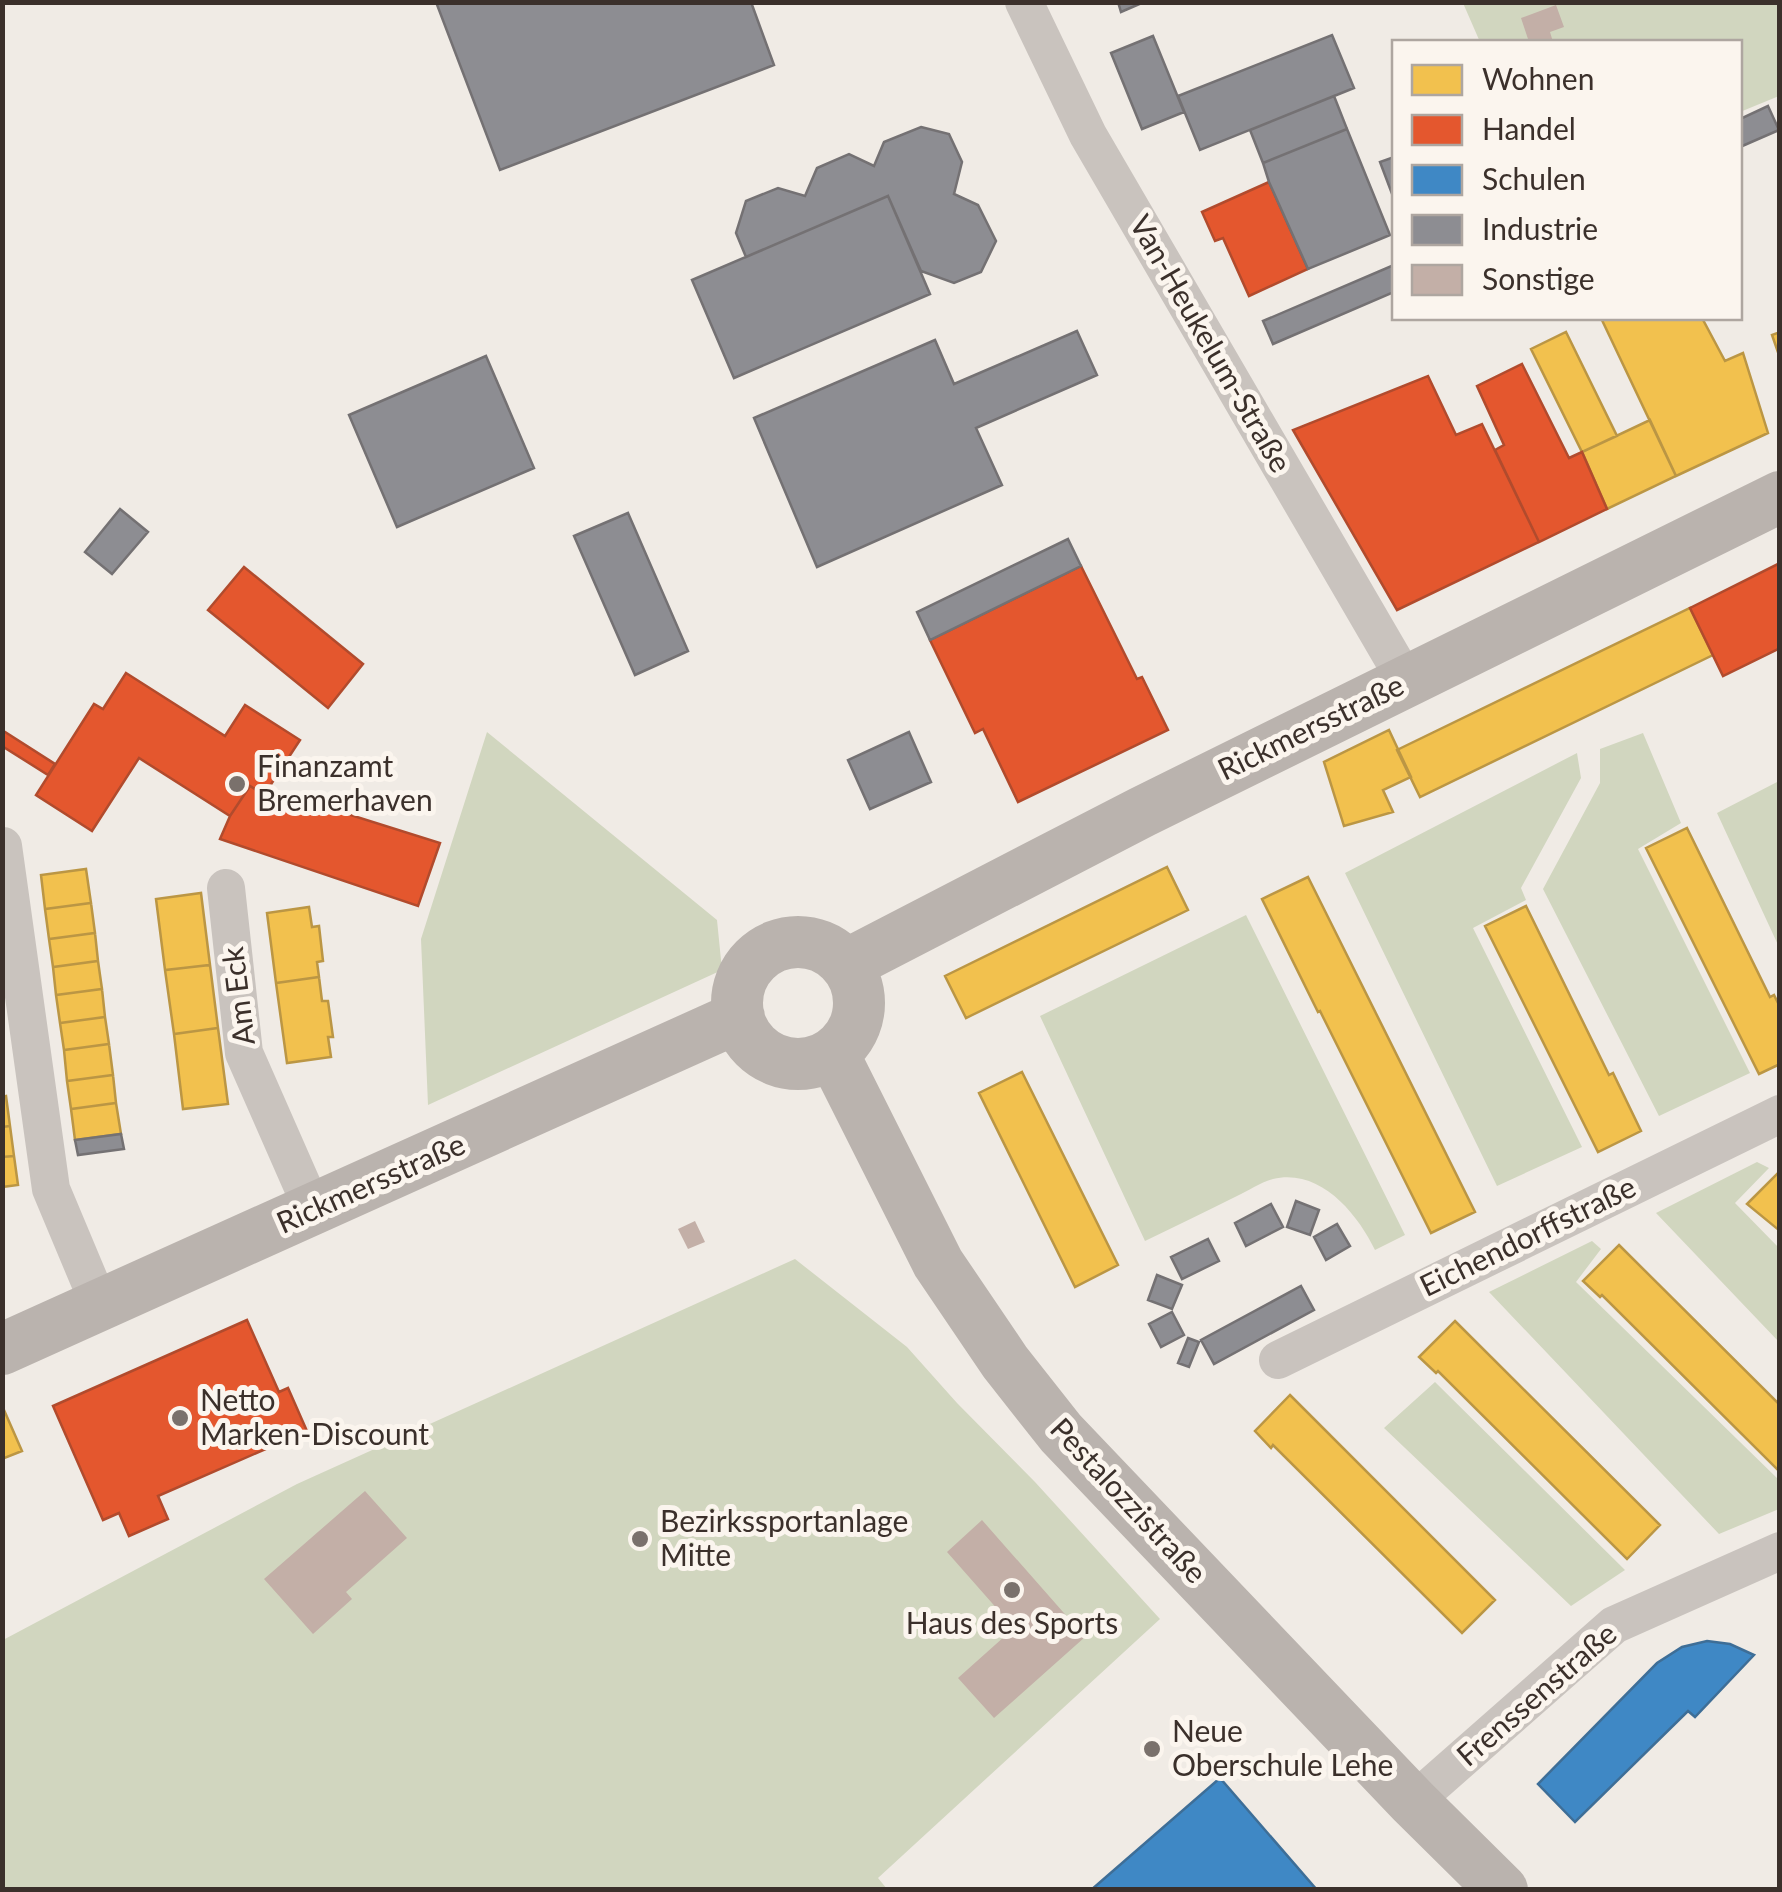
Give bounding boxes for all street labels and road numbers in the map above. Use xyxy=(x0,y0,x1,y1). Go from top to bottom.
street label: Van-Heukelum-Straße xyxy=(1123,208,1300,478)
street label: Rickmersstraße xyxy=(1211,666,1409,787)
street label: Am Eck xyxy=(213,944,261,1047)
street label: Rickmersstraße xyxy=(270,1125,470,1240)
street label: Eichendorffstraße xyxy=(1413,1167,1641,1303)
street label: Pestalozzistraße xyxy=(1044,1410,1215,1590)
street label: Frenssenstraße xyxy=(1449,1614,1623,1773)

